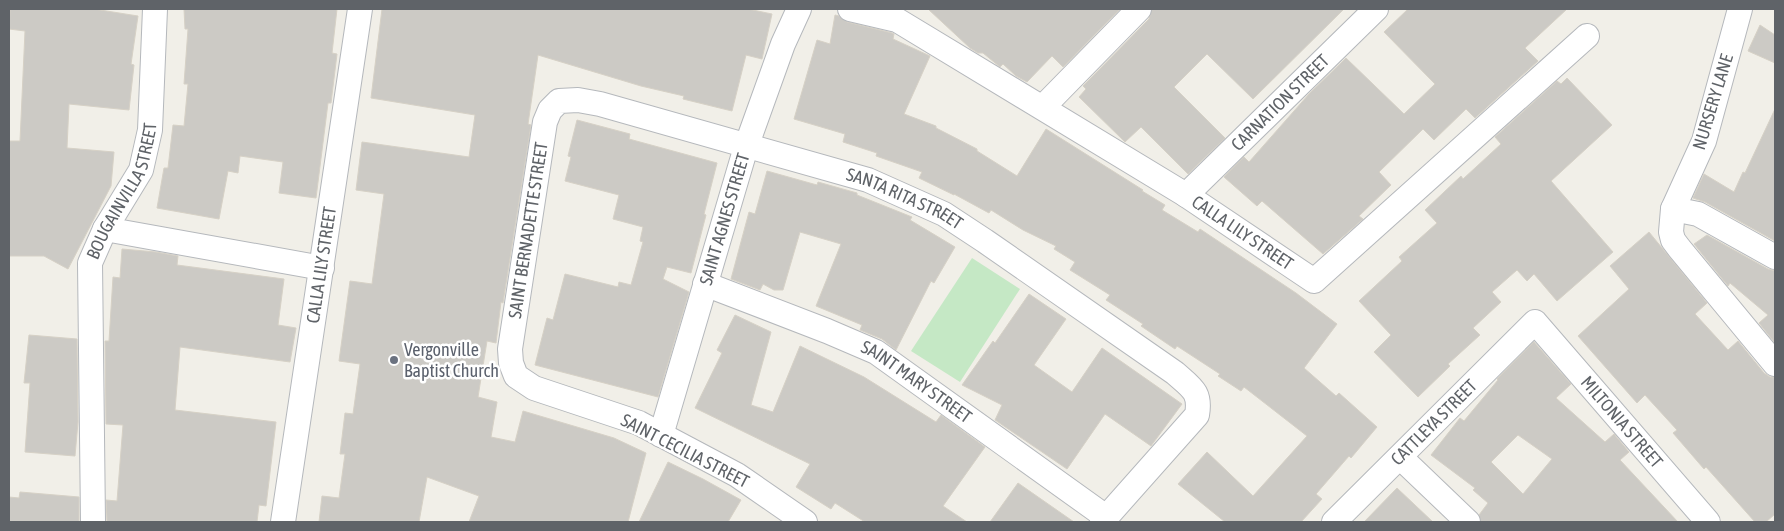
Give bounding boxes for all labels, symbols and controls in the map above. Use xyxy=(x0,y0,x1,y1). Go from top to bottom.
street label: CARNATION STREET xyxy=(1227,50,1333,155)
street label: NURSERY LANE xyxy=(1688,51,1737,152)
street label: BOUGAINVILLA STREET xyxy=(82,122,160,262)
street label: SAINT BERNADETTE STREET xyxy=(504,141,552,320)
street label: SAINT AGNES STREET xyxy=(695,151,754,287)
street label: SANTA RITA STREET xyxy=(844,163,967,233)
street label: CALLA LILY STREET xyxy=(1188,191,1297,274)
street label: CALLA LILY STREET xyxy=(302,205,340,325)
street label: SAINT MARY STREET xyxy=(858,336,976,427)
place label: Vergonville Baptist Church xyxy=(404,339,499,381)
marker: Vergonville Baptist Church xyxy=(388,354,400,366)
street label: MILTONIA STREET xyxy=(1577,372,1667,472)
street label: CATTLEYA STREET xyxy=(1386,375,1481,469)
street label: SAINT CECILIA STREET xyxy=(618,409,753,492)

